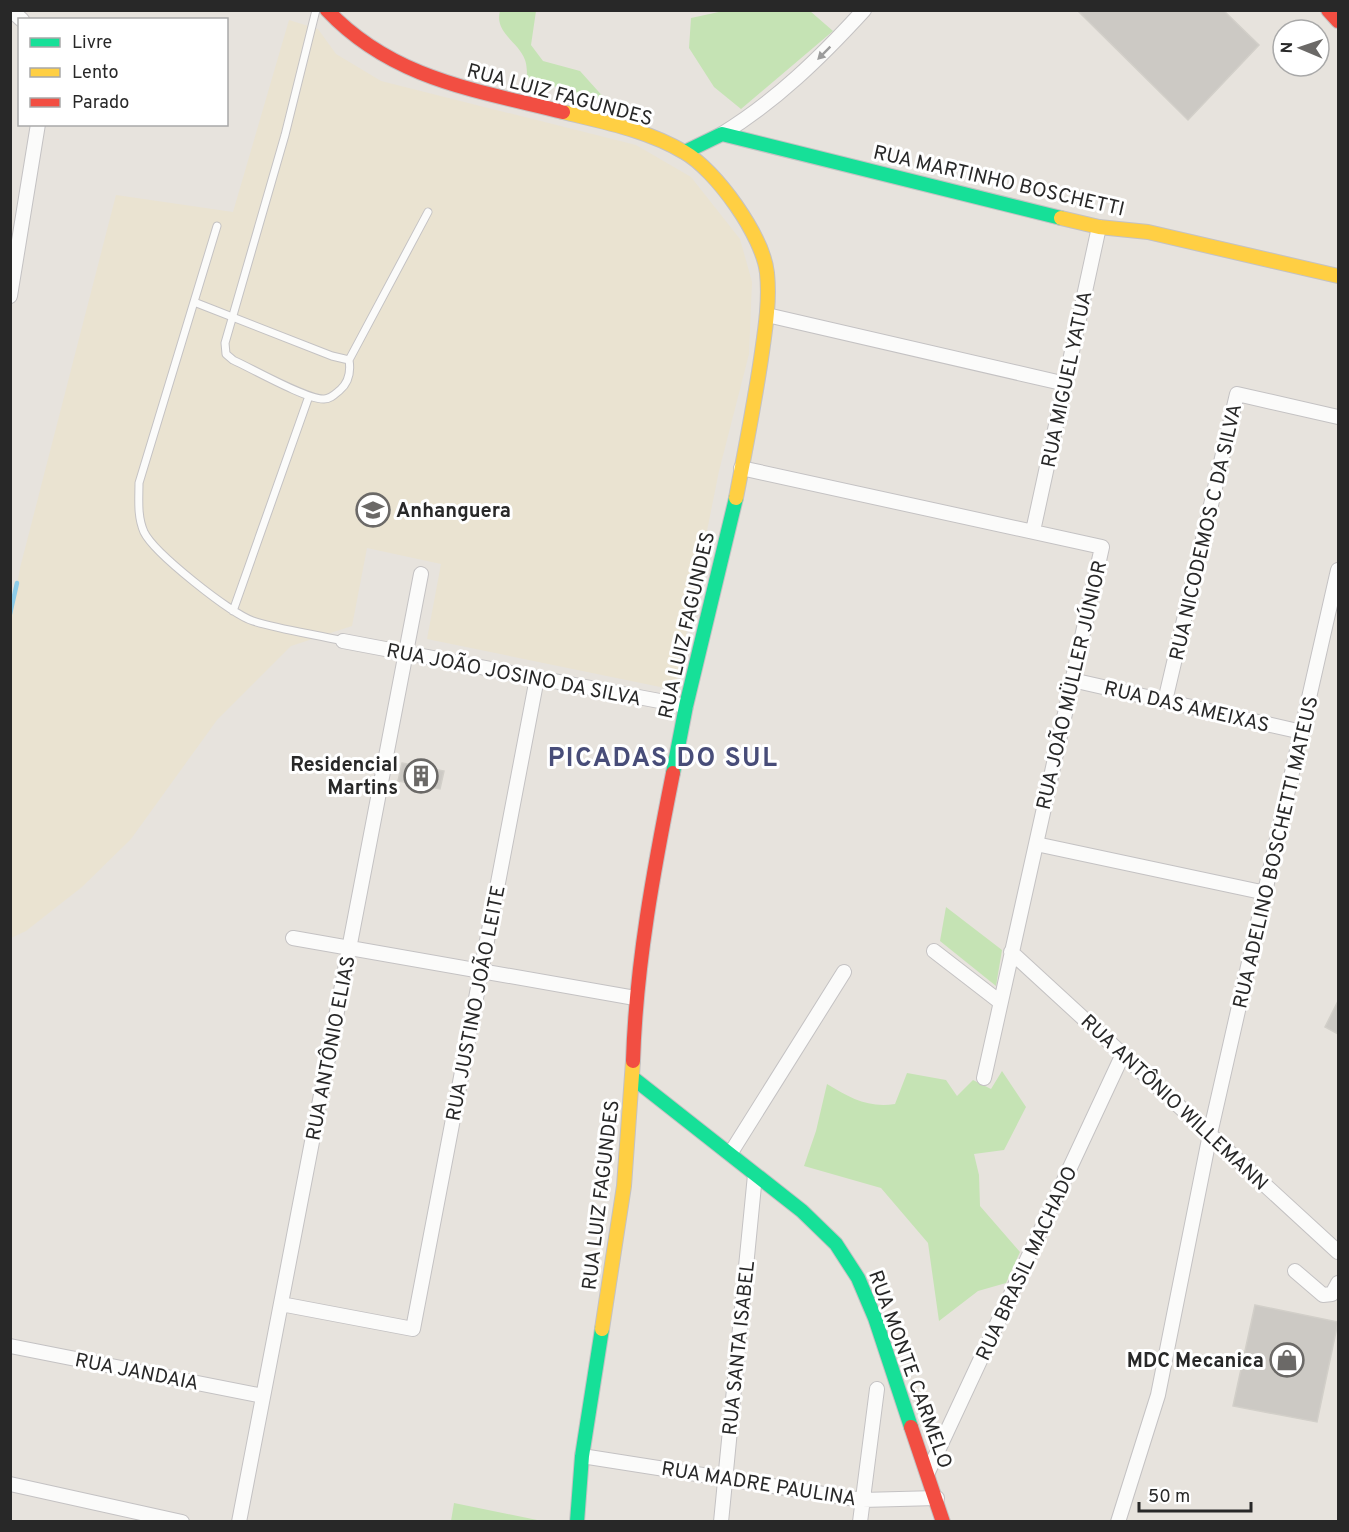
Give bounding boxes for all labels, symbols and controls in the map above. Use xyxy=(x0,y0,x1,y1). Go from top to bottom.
legend xyxy=(18,18,228,126)
north arrow xyxy=(1271,18,1331,78)
text: Livre xyxy=(72,32,112,55)
text: N xyxy=(1278,41,1298,54)
one-way arrow xyxy=(817,45,831,59)
street label: RUA LUIZ FAGUNDES xyxy=(464,59,655,133)
text: Lento xyxy=(72,62,118,85)
text: Parado xyxy=(72,92,129,115)
street label: RUA MARTINHO BOSCHETTI xyxy=(870,140,1127,224)
street label: RUA MIGUEL YATUA xyxy=(1037,289,1099,470)
street label: RUA NICODEMOS C DA SILVA xyxy=(1165,402,1249,663)
school or university icon: Anhanguera xyxy=(355,492,391,528)
place label: Anhanguera xyxy=(396,499,511,525)
street label: RUA LUIZ FAGUNDES xyxy=(654,529,722,722)
street label: RUA JOÃO MÜLLER JÚNIOR xyxy=(1030,558,1114,813)
street label: RUA JOÃO JOSINO DA SILVA xyxy=(384,637,643,713)
street label: RUA DAS AMEIXAS xyxy=(1101,676,1272,740)
street label: RUA ADELINO BOSCHETTI MATEUS xyxy=(1228,694,1326,1011)
district label: PICADAS DO SUL xyxy=(548,743,778,776)
place label: Residencial Martins xyxy=(290,753,398,802)
building icon: Residencial Martins xyxy=(403,758,439,794)
street label: RUA JUSTINO JOÃO LEITE xyxy=(440,883,513,1124)
street label: RUA ANTÔNIO ELIAS xyxy=(299,953,363,1143)
street label: RUA ANTÔNIO WILLEMANN xyxy=(1074,1008,1274,1197)
street label: RUA LUIZ FAGUNDES xyxy=(577,1099,627,1292)
street label: RUA BRASIL MACHADO xyxy=(971,1162,1084,1365)
street label: RUA SANTA ISABEL xyxy=(718,1260,762,1437)
street label: RUA MONTE CARMELO xyxy=(861,1267,957,1472)
shop icon: MDC Mecanica xyxy=(1269,1342,1305,1378)
street label: RUA JANDAIA xyxy=(72,1348,201,1398)
place label: MDC Mecanica xyxy=(1127,1349,1264,1375)
street label: RUA MADRE PAULINA xyxy=(659,1457,858,1513)
scale bar xyxy=(1139,1475,1252,1513)
text: 50 m xyxy=(1148,1486,1190,1509)

